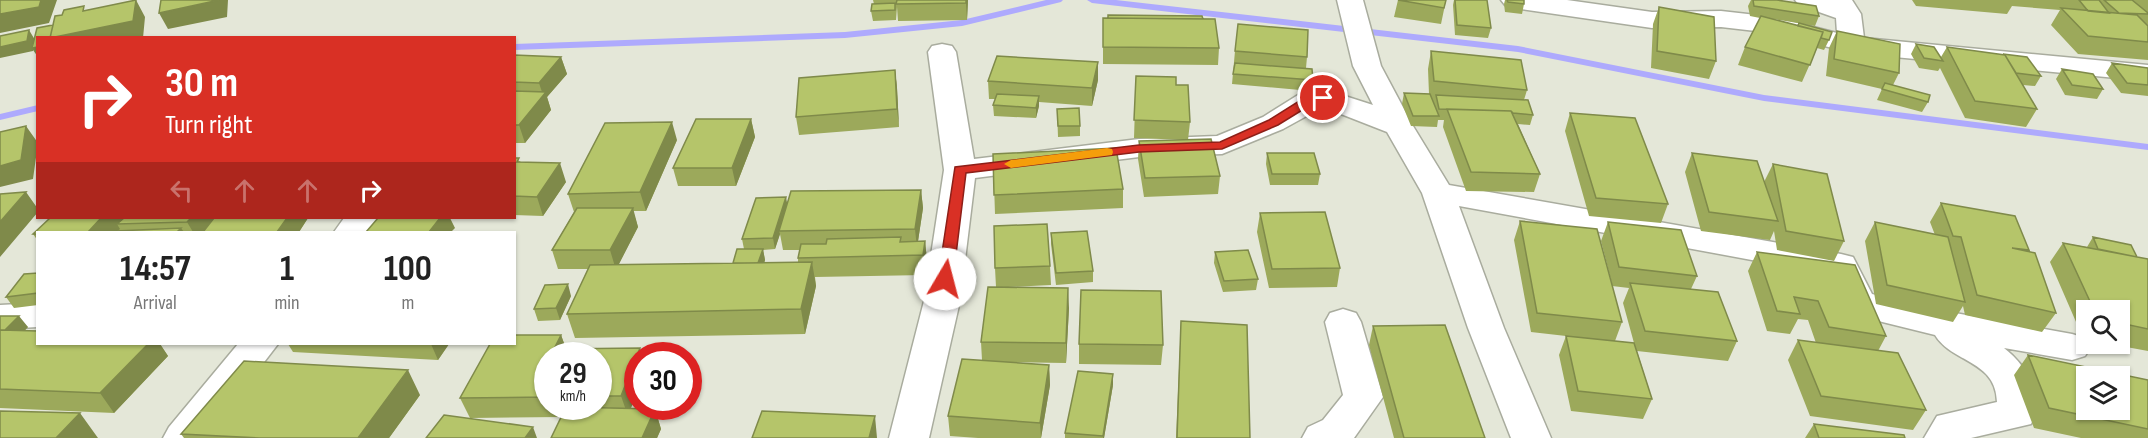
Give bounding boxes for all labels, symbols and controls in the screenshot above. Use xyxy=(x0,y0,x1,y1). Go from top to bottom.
text: 30 m xyxy=(165,58,238,109)
icon: right xyxy=(66,60,144,138)
pin xyxy=(1297,72,1348,123)
icon: arrive xyxy=(1306,81,1339,114)
text: Turn right xyxy=(165,109,252,141)
icon: left xyxy=(165,174,198,207)
icon: ahead xyxy=(228,174,261,207)
icon: ahead xyxy=(291,174,324,207)
icon: right xyxy=(354,174,387,207)
position arrow xyxy=(913,247,977,311)
text: 14:57 xyxy=(120,248,191,291)
text: 1 xyxy=(280,248,294,291)
text: 100 xyxy=(384,248,432,291)
text: Arrival xyxy=(134,291,177,315)
text: min xyxy=(275,291,300,315)
text: m xyxy=(401,291,414,315)
map controls xyxy=(2076,300,2130,420)
button: search xyxy=(2076,300,2130,354)
speed limit sign: 30 xyxy=(624,342,702,420)
text: 29 xyxy=(559,356,587,392)
button: layers xyxy=(2076,366,2130,420)
text: km/h xyxy=(560,387,586,406)

